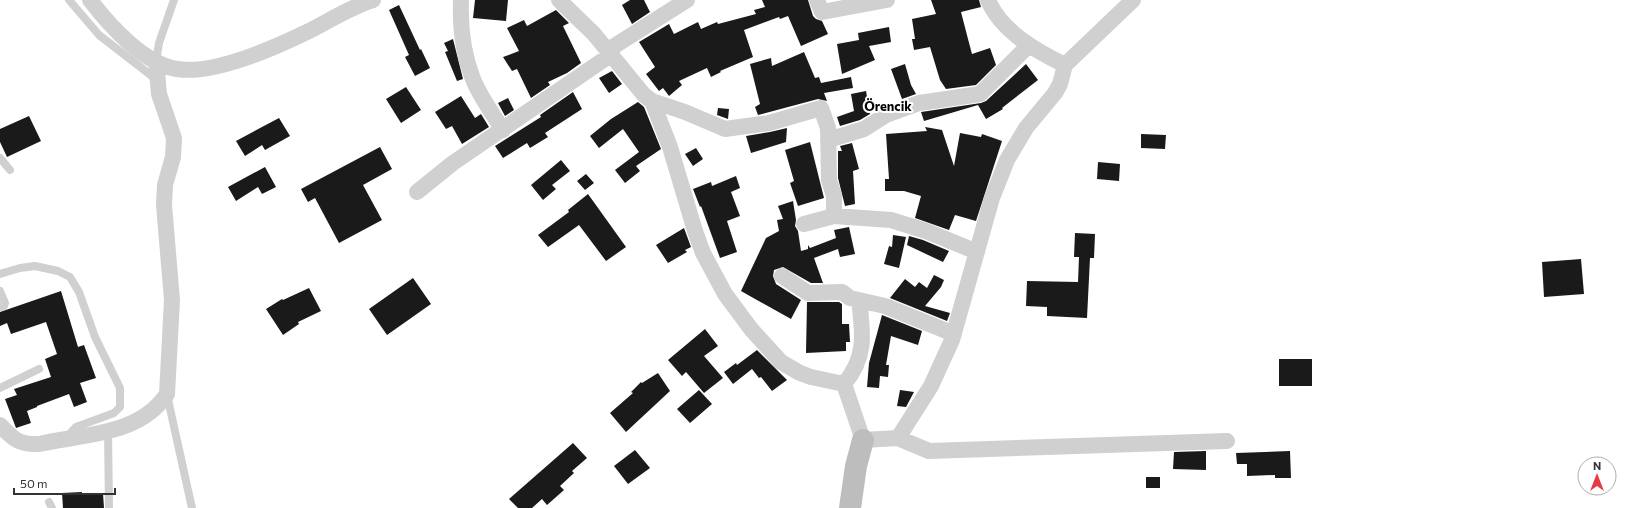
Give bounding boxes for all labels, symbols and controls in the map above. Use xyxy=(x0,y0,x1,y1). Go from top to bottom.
district label: Örencik xyxy=(864,98,912,114)
north arrow xyxy=(1577,456,1617,496)
text: N xyxy=(1593,459,1601,472)
scale bar xyxy=(14,470,115,496)
text: 50 m xyxy=(20,476,48,490)

